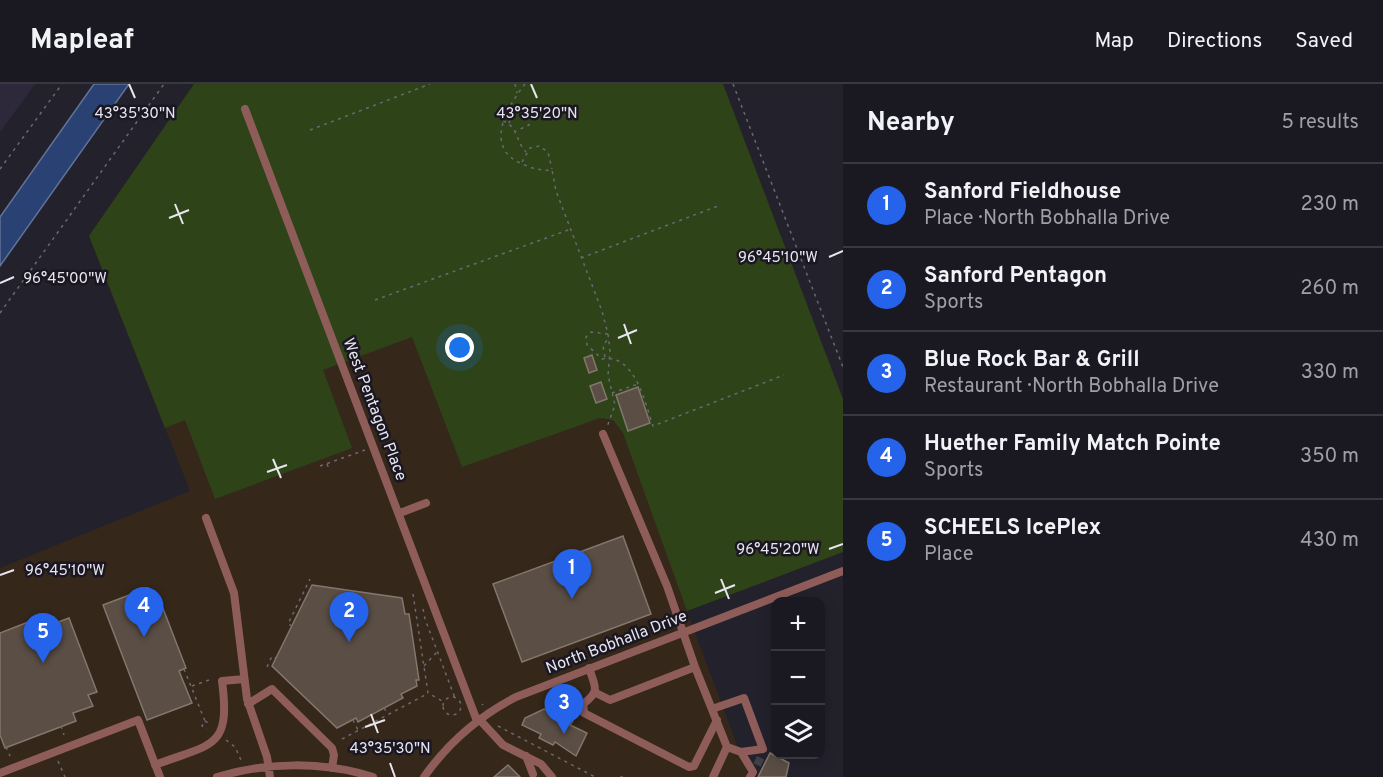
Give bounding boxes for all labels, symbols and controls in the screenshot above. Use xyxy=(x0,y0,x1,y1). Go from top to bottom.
text: Mapleaf xyxy=(30,23,134,59)
text: Map xyxy=(1094,28,1134,55)
text: Directions xyxy=(1167,28,1262,55)
text: Saved xyxy=(1295,28,1353,55)
text: 43°35'30"N xyxy=(94,105,176,124)
text: 43°35'20"N xyxy=(496,105,578,124)
text: Nearby xyxy=(867,107,955,140)
text: 5 results xyxy=(1282,110,1359,136)
text: Sanford Fieldhouse xyxy=(924,179,1121,206)
text: 1 xyxy=(883,192,891,218)
text: 230 m xyxy=(1300,192,1359,218)
text: Place · North Bobhalla Drive xyxy=(924,206,1170,232)
text: 96°45'10"W xyxy=(738,249,818,268)
text: Sanford Pentagon xyxy=(924,263,1107,290)
text: 96°45'00"W xyxy=(23,270,107,289)
text: 2 xyxy=(880,276,893,302)
text: 260 m xyxy=(1300,276,1359,302)
text: Sports xyxy=(924,290,984,316)
your location xyxy=(445,333,474,362)
street label: West Pentagon Place xyxy=(338,336,411,484)
text: Blue Rock Bar & Grill xyxy=(924,347,1140,374)
text: 3 xyxy=(881,360,893,386)
text: 330 m xyxy=(1301,360,1359,386)
text: Restaurant · North Bobhalla Drive xyxy=(924,374,1219,400)
text: Huether Family Match Pointe xyxy=(924,431,1221,458)
text: 4 xyxy=(880,444,893,470)
text: 350 m xyxy=(1300,444,1359,470)
text: Sports xyxy=(924,458,984,484)
text: SCHEELS IcePlex xyxy=(924,515,1101,542)
text: 5 xyxy=(880,528,893,554)
text: 430 m xyxy=(1300,528,1359,554)
text: 96°45'20"W xyxy=(736,541,820,560)
text: Place xyxy=(924,542,974,568)
pin: 1 xyxy=(552,550,592,599)
text: 96°45'10"W xyxy=(25,562,105,581)
pin: 4 xyxy=(124,588,164,637)
pin: 2 xyxy=(330,592,368,642)
map controls xyxy=(771,597,825,759)
button: + xyxy=(771,597,825,651)
street label: North Bobhalla Drive xyxy=(543,607,690,679)
pin: 5 xyxy=(24,614,63,663)
button: − xyxy=(771,651,825,705)
pin: 3 xyxy=(544,684,584,734)
button: layers xyxy=(771,705,825,759)
text: 43°35'30"N xyxy=(349,740,431,759)

